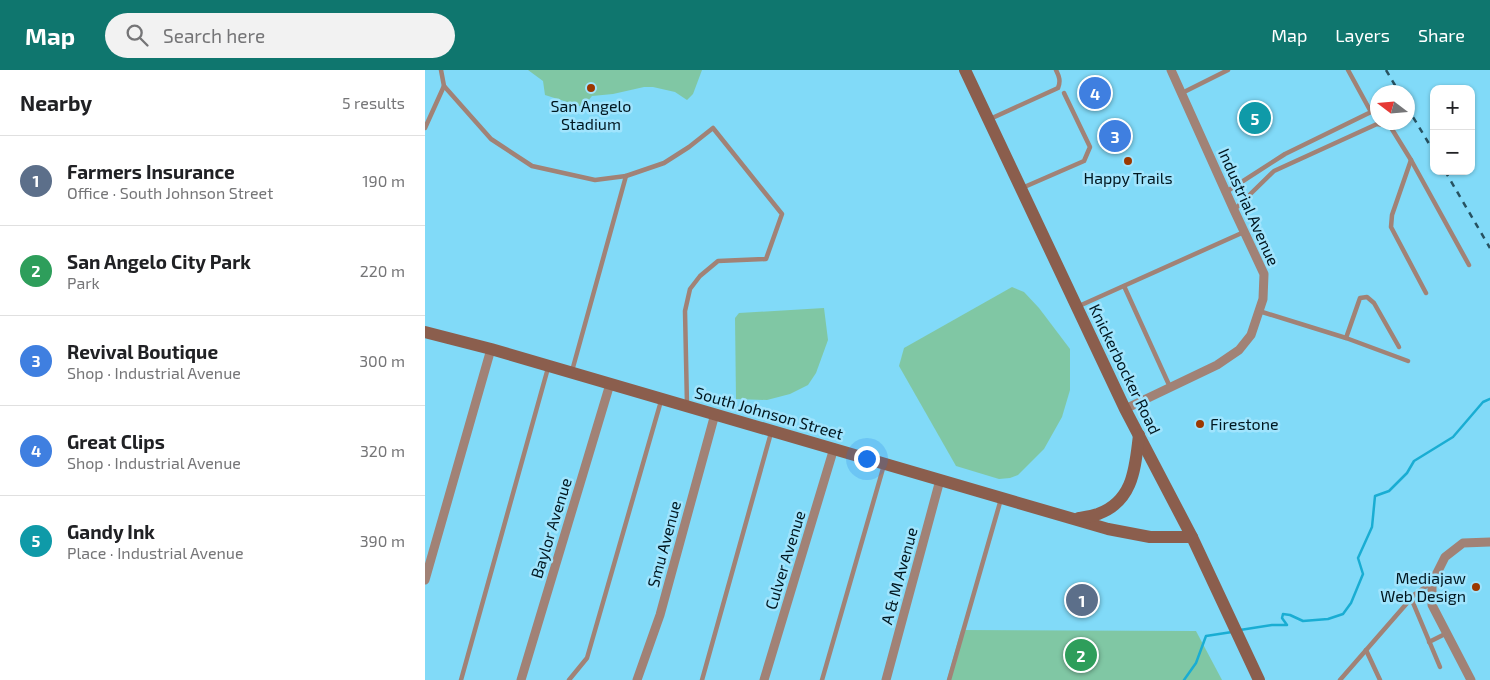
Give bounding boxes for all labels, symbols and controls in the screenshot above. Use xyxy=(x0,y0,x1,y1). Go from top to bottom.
search box xyxy=(105,13,455,58)
text: Map xyxy=(25,21,75,50)
icon: search xyxy=(123,21,151,49)
text: Search here xyxy=(163,24,265,47)
text: Map xyxy=(1271,24,1307,46)
text: Layers xyxy=(1335,24,1390,46)
text: Share xyxy=(1418,24,1465,46)
pin: 4 xyxy=(1079,74,1111,112)
marker: San Angelo Stadium xyxy=(585,82,597,94)
north arrow xyxy=(1370,85,1415,130)
map controls xyxy=(1430,85,1475,175)
button: + xyxy=(1430,85,1475,130)
text: Nearby xyxy=(20,90,92,115)
text: 5 results xyxy=(342,93,405,112)
place label: San Angelo Stadium xyxy=(551,96,631,133)
pin: 5 xyxy=(1239,99,1271,137)
pin: 3 xyxy=(1099,117,1131,155)
button: − xyxy=(1430,130,1475,175)
street label: Industrial Avenue xyxy=(1215,145,1284,268)
marker: Happy Trails xyxy=(1122,155,1134,167)
text: Farmers Insurance xyxy=(67,160,235,183)
place label: Happy Trails xyxy=(1083,168,1173,187)
text: 1 xyxy=(33,171,39,190)
text: 190 m xyxy=(362,171,405,190)
text: Office · South Johnson Street xyxy=(67,183,273,202)
text: San Angelo City Park xyxy=(67,250,251,273)
text: 2 xyxy=(31,261,41,280)
text: 220 m xyxy=(360,261,405,280)
text: Park xyxy=(67,273,100,292)
street label: Knickerbocker Road xyxy=(1086,301,1165,437)
text: Revival Boutique xyxy=(67,340,218,363)
text: 3 xyxy=(31,351,41,370)
text: 300 m xyxy=(359,351,405,370)
text: Shop · Industrial Avenue xyxy=(67,363,241,382)
street label: South Johnson Street xyxy=(693,382,846,443)
place label: Firestone xyxy=(1210,414,1279,433)
marker: Firestone xyxy=(1194,418,1206,430)
text: Great Clips xyxy=(67,430,165,453)
text: 4 xyxy=(31,441,41,460)
text: 320 m xyxy=(360,441,405,460)
your location xyxy=(854,446,880,472)
text: Shop · Industrial Avenue xyxy=(67,453,241,472)
street label: Baylor Avenue xyxy=(526,475,575,580)
street label: Smu Avenue xyxy=(643,498,684,589)
street label: Culver Avenue xyxy=(760,508,809,612)
text: Gandy Ink xyxy=(67,520,155,543)
street label: A & M Avenue xyxy=(876,525,921,627)
text: 5 xyxy=(32,531,40,550)
text: 390 m xyxy=(360,531,405,550)
text: Place · Industrial Avenue xyxy=(67,543,244,562)
place label: Mediajaw Web Design xyxy=(1380,568,1466,605)
pin: 1 xyxy=(1066,581,1098,619)
marker: Mediajaw Web Design xyxy=(1470,581,1482,593)
pin: 2 xyxy=(1065,636,1097,674)

